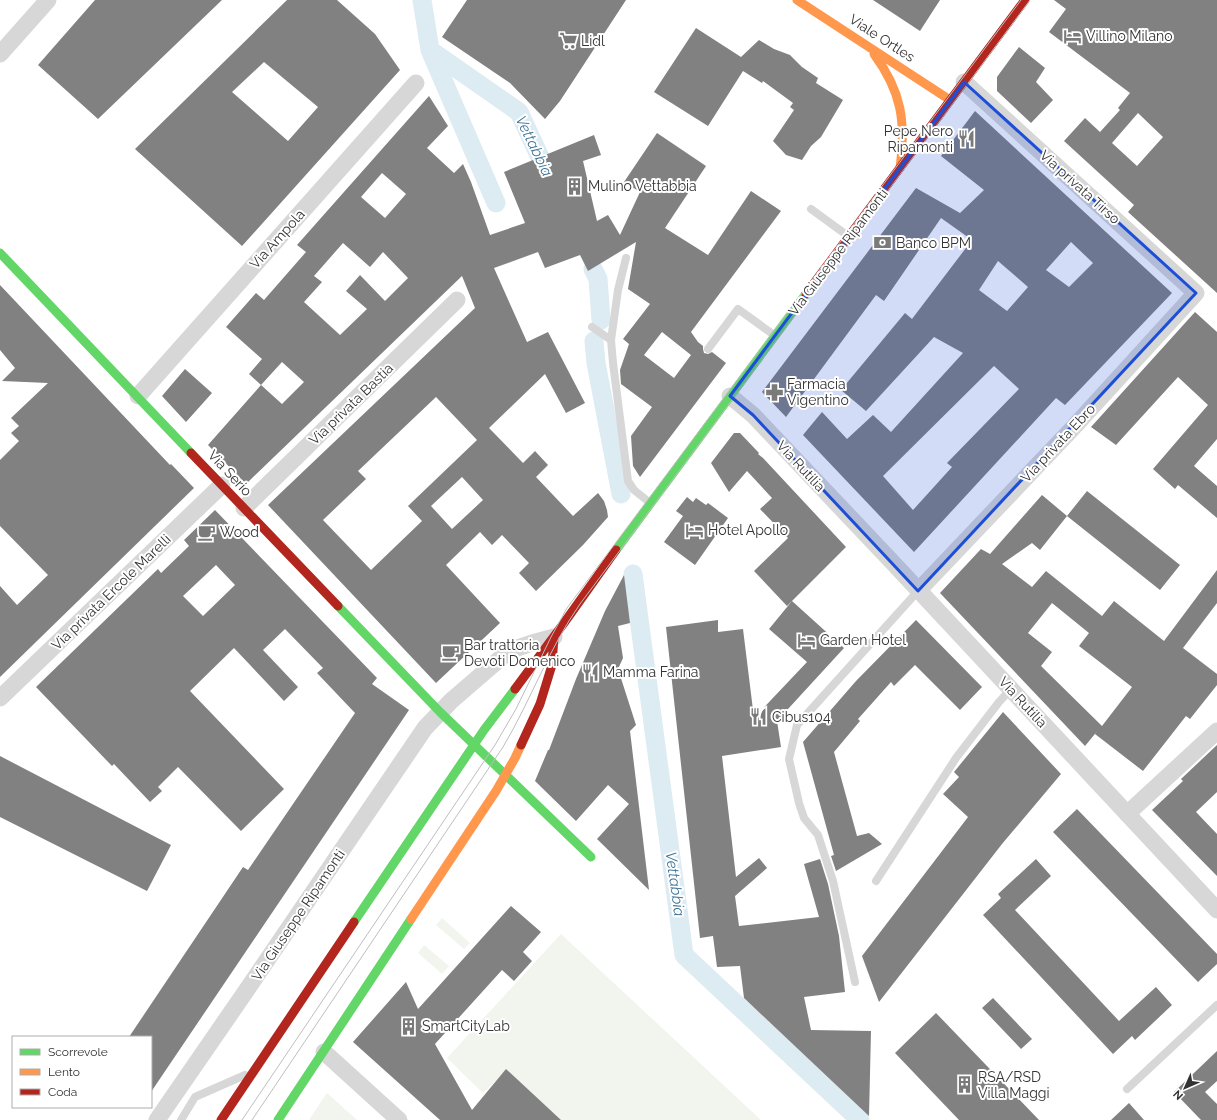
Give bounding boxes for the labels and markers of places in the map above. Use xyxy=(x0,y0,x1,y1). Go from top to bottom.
hotel icon: Villino Milano xyxy=(1063,26,1083,46)
place label: Villino Milano xyxy=(1086,28,1173,44)
supermarket icon: Lidl xyxy=(558,31,578,51)
place label: Lidl xyxy=(581,33,605,49)
place label: Pepe Nero Ripamonti xyxy=(884,123,953,155)
restaurant icon: Pepe Nero Ripamonti xyxy=(956,129,976,149)
building icon: Mulino Vettabbia xyxy=(565,176,585,196)
place label: Mulino Vettabbia xyxy=(588,178,697,194)
bank icon: Banco BPM xyxy=(873,233,893,253)
place label: Banco BPM xyxy=(896,235,971,251)
place label: Farmacia Vigentino xyxy=(787,376,849,408)
pharmacy icon: Farmacia Vigentino xyxy=(764,382,784,402)
hotel icon: Hotel Apollo xyxy=(685,520,705,540)
cafe icon: Wood xyxy=(197,522,217,542)
place label: Hotel Apollo xyxy=(708,522,788,538)
place label: Wood xyxy=(220,524,259,540)
hotel icon: Garden Hotel xyxy=(797,630,817,650)
place label: Garden Hotel xyxy=(820,632,906,648)
place label: Bar trattoria Devoti Domenico xyxy=(464,637,575,669)
cafe icon: Bar trattoria Devoti Domenico xyxy=(441,643,461,663)
restaurant icon: Mamma Farina xyxy=(580,662,600,682)
place label: Mamma Farina xyxy=(603,664,699,680)
restaurant icon: Cibus104 xyxy=(749,707,769,727)
place label: Cibus104 xyxy=(772,709,831,725)
building icon: SmartCityLab xyxy=(399,1016,419,1036)
place label: SmartCityLab xyxy=(422,1018,510,1034)
place label: RSA/RSD Villa Maggi xyxy=(978,1069,1050,1101)
building icon: RSA/RSD Villa Maggi xyxy=(955,1075,975,1095)

